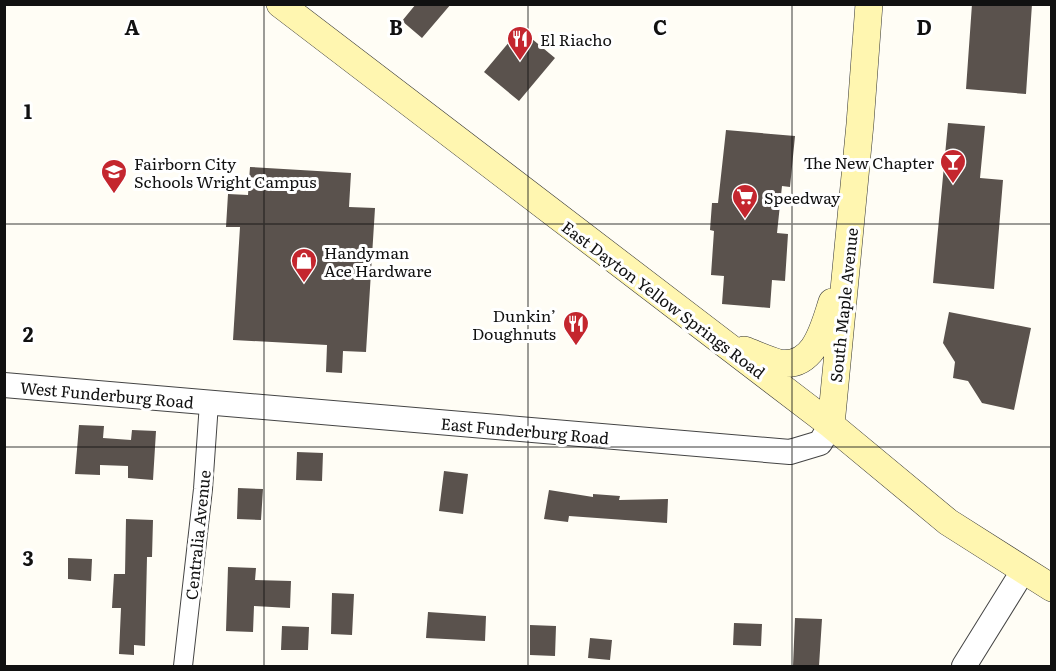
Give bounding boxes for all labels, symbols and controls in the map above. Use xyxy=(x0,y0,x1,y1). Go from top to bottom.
text: A xyxy=(124,11,140,41)
text: B xyxy=(389,11,403,41)
text: C xyxy=(653,11,667,41)
text: D xyxy=(916,11,932,41)
restaurant icon: El Riacho xyxy=(505,24,535,62)
place label: El Riacho xyxy=(540,27,612,51)
text: 1 xyxy=(24,95,32,125)
bar icon: The New Chapter xyxy=(938,147,968,185)
place label: The New Chapter xyxy=(803,150,934,174)
place label: Fairborn City Schools Wright Campus xyxy=(134,151,316,193)
school or university icon: Fairborn City Schools Wright Campus xyxy=(99,157,129,195)
supermarket icon: Speedway xyxy=(730,182,760,220)
place label: Speedway xyxy=(764,185,841,209)
street label: East Dayton Yellow Springs Road xyxy=(557,214,771,384)
street label: South Maple Avenue xyxy=(823,226,863,384)
place label: Handyman Ace Hardware xyxy=(324,240,432,282)
shop icon: Handyman Ace Hardware xyxy=(289,246,319,284)
place label: Dunkin’ Doughnuts xyxy=(472,303,556,345)
restaurant icon: Dunkin’ Doughnuts xyxy=(561,309,591,347)
text: 2 xyxy=(23,318,34,348)
street label: West Funderburg Road xyxy=(19,374,195,414)
street label: East Funderburg Road xyxy=(440,411,610,449)
street label: Centralia Avenue xyxy=(178,469,216,601)
text: 3 xyxy=(22,542,34,572)

